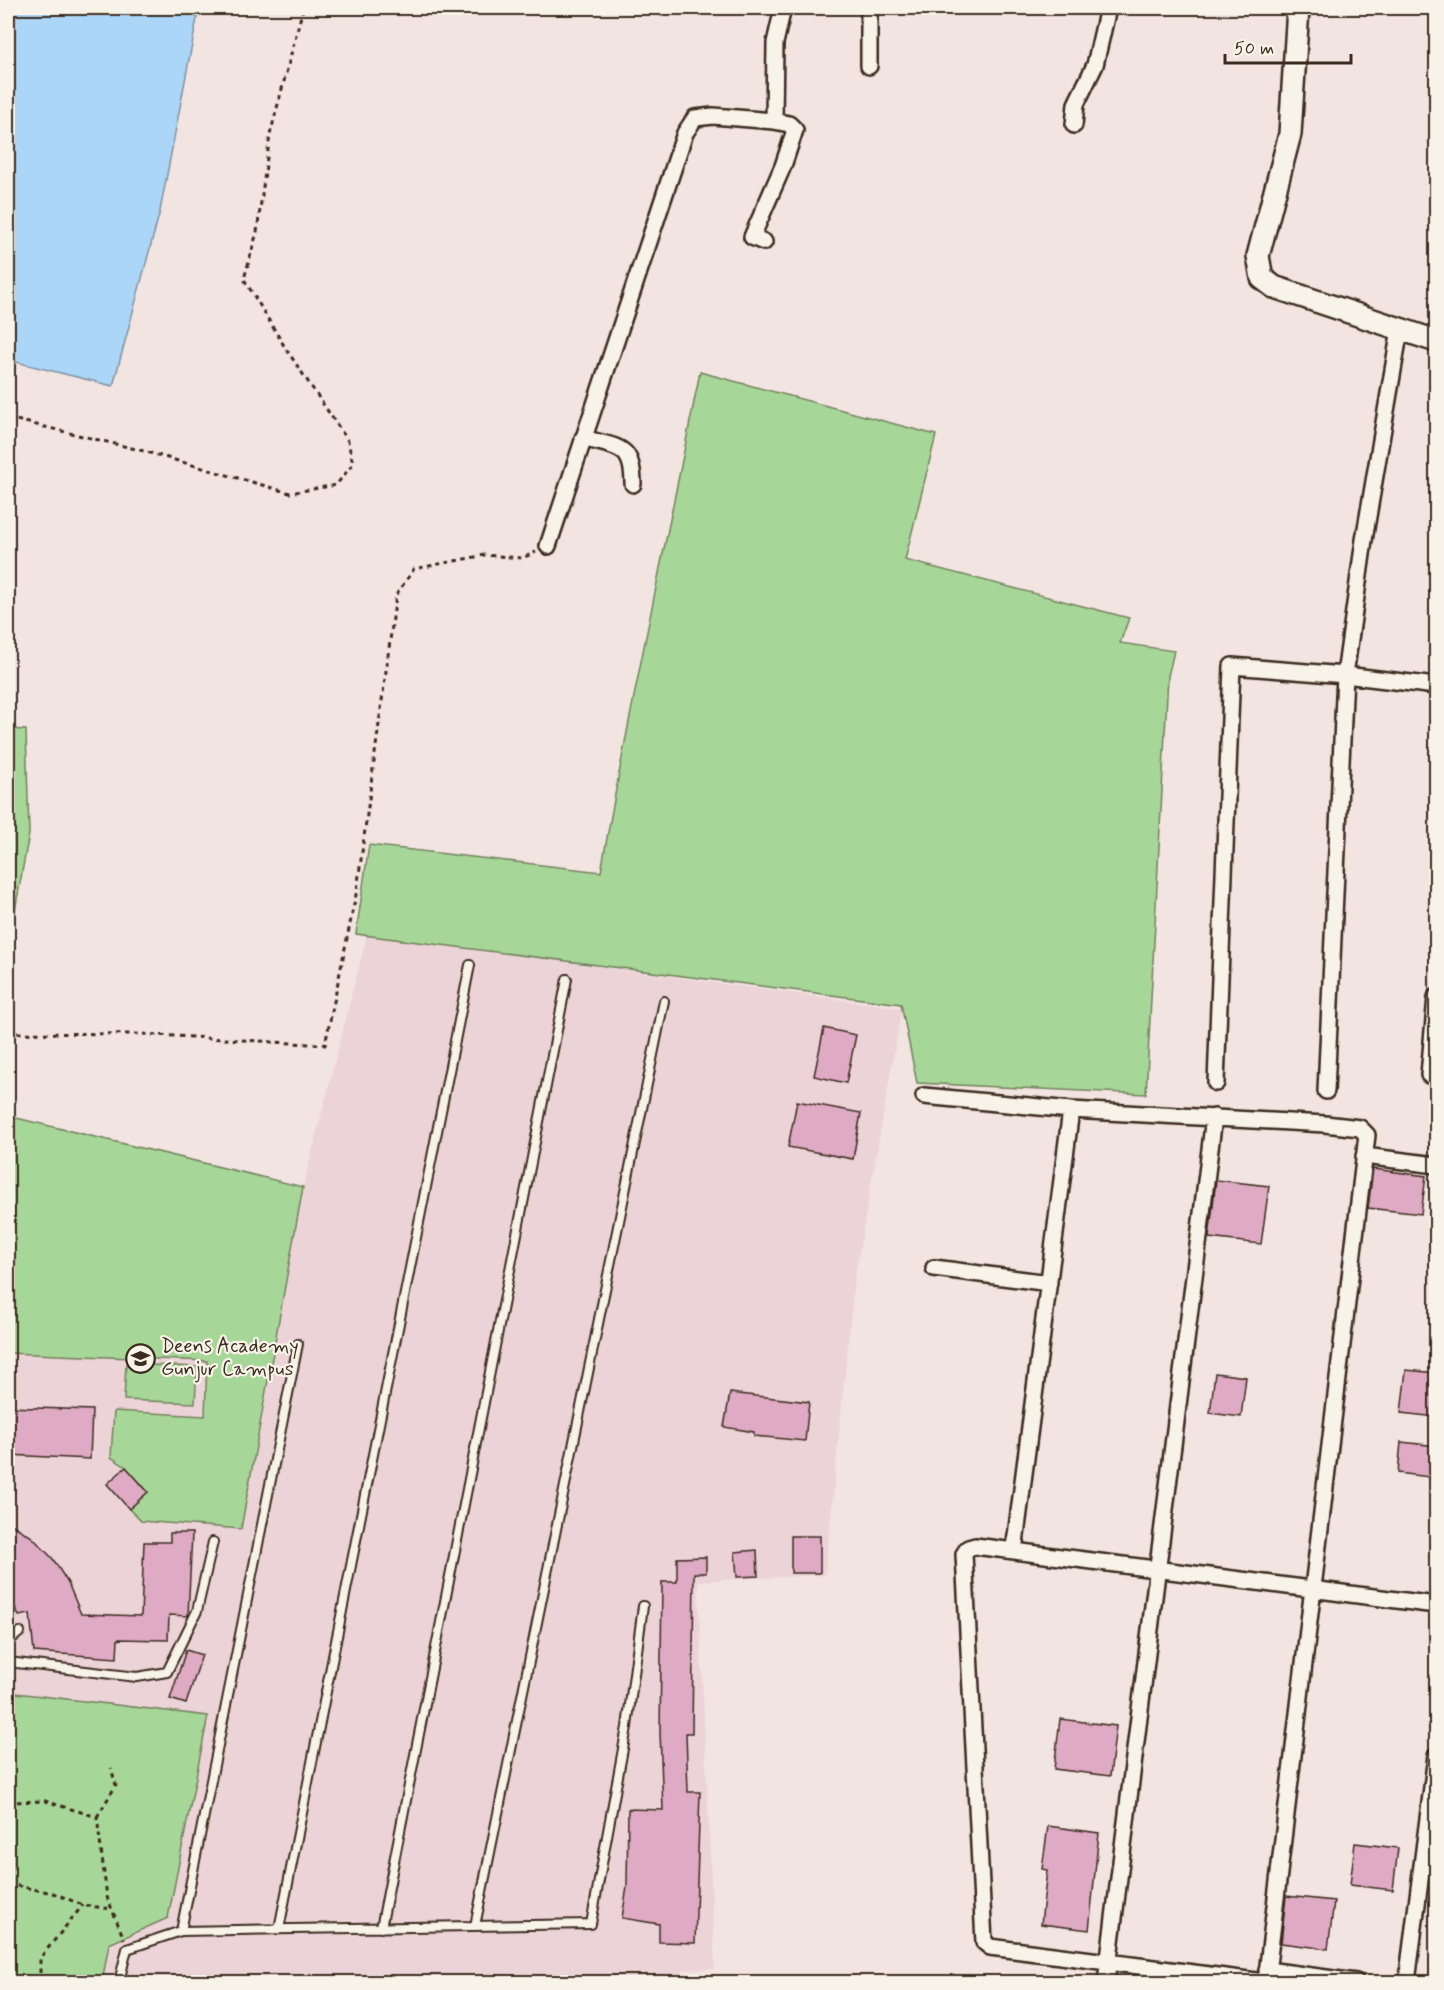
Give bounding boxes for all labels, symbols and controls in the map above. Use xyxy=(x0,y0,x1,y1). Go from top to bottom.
scale bar xyxy=(1225,27,1351,65)
text: 50 m xyxy=(1234,37,1274,61)
place label: Deens Academy Gunjur Campus xyxy=(161,1333,299,1383)
school or university icon: Deens Academy Gunjur Campus xyxy=(124,1342,156,1374)

